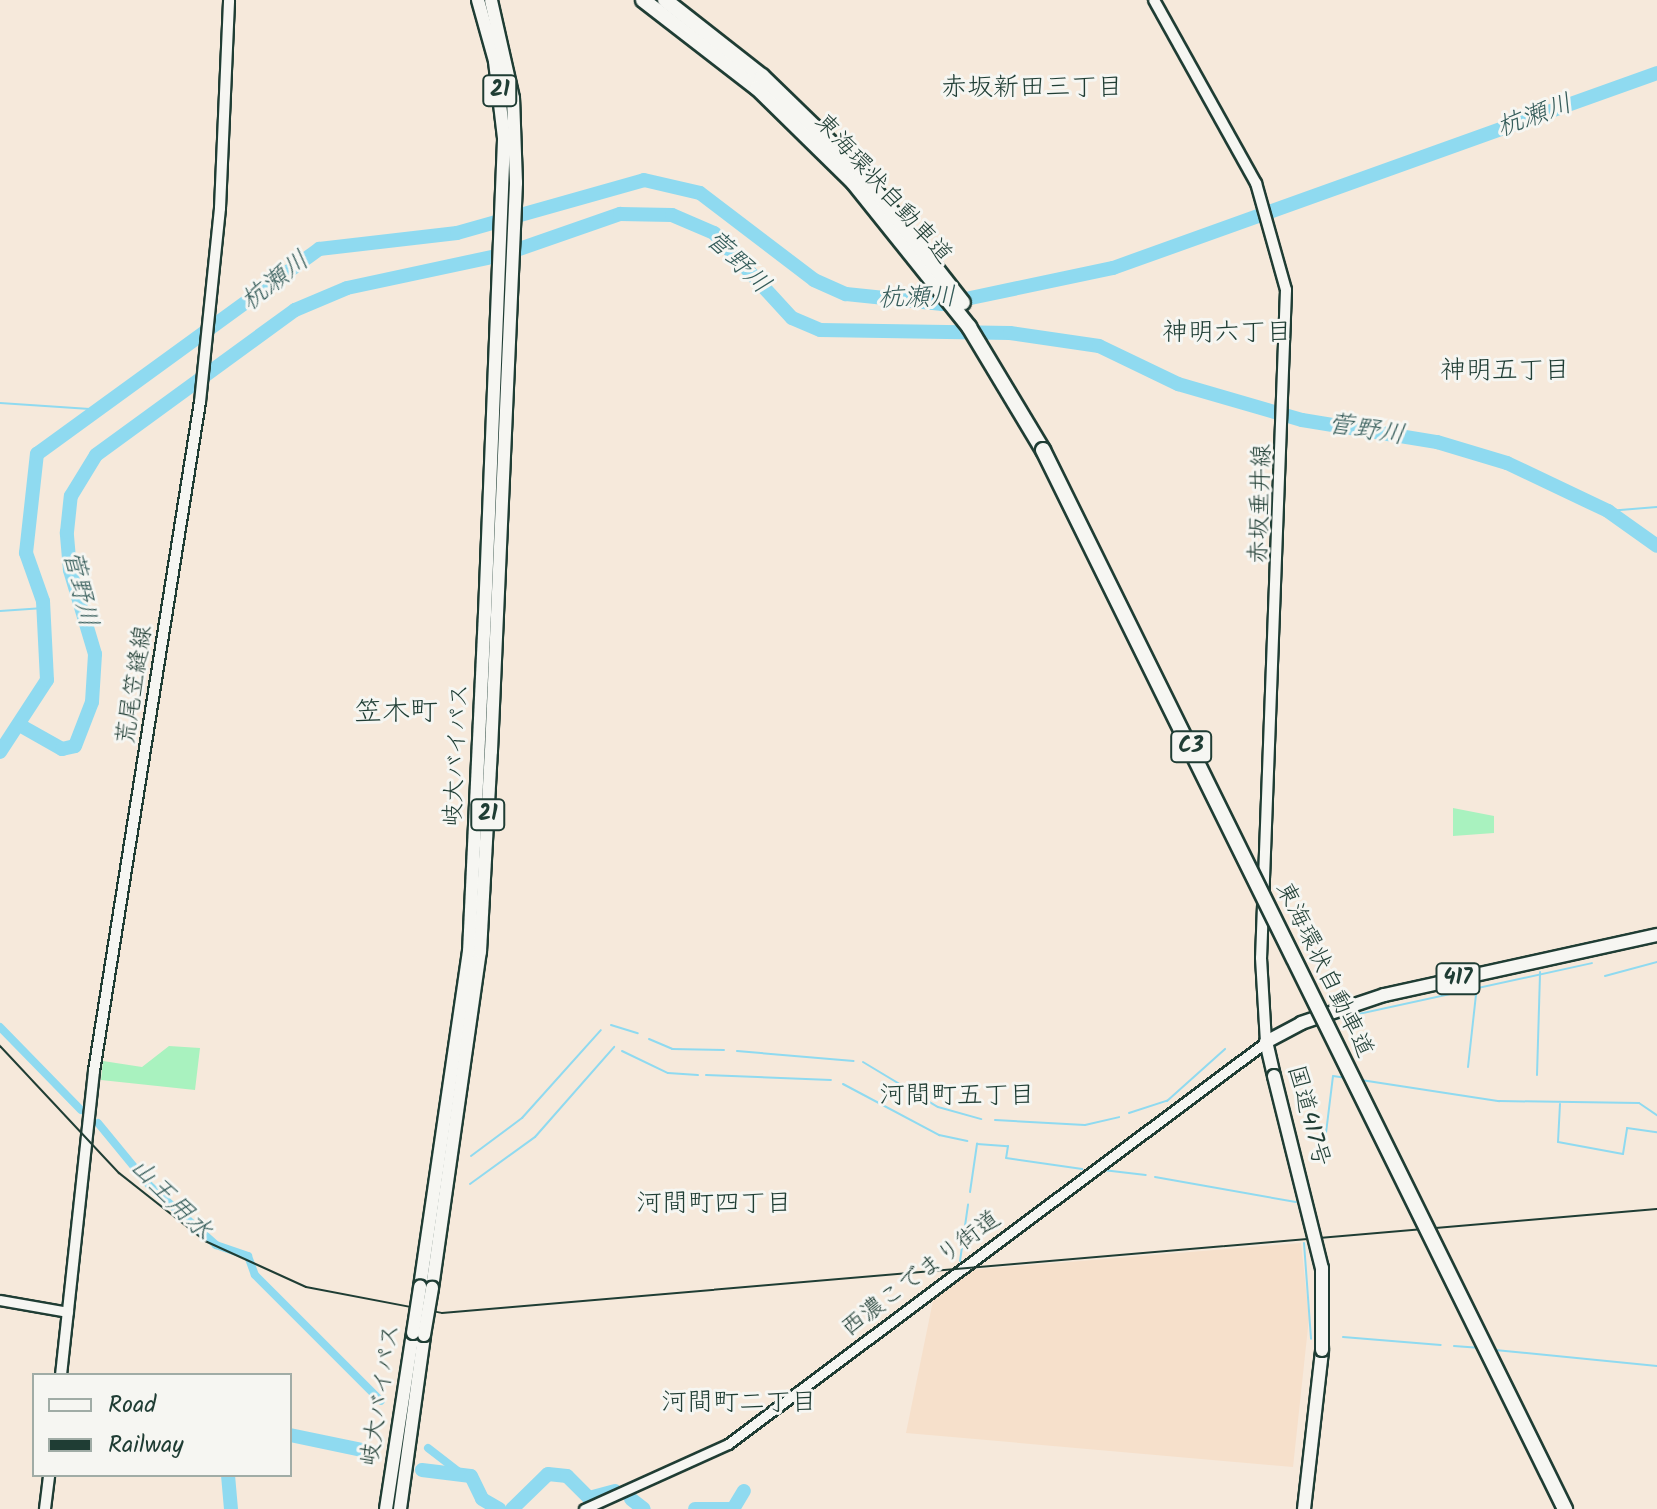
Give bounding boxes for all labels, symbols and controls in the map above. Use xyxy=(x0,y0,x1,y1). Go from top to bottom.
road number: 21 xyxy=(482,73,518,109)
district label: 赤坂新田三丁目 xyxy=(941,73,1123,105)
water label: 杭瀬川 xyxy=(1493,89,1577,145)
street label: 東海環状自動車道 xyxy=(808,108,958,270)
water label: 菅野川 xyxy=(698,225,776,301)
water label: 杭瀬川 xyxy=(236,246,316,318)
water label: 杭瀬川 xyxy=(878,283,956,315)
district label: 神明六丁目 xyxy=(1162,318,1292,350)
district label: 神明五丁目 xyxy=(1440,356,1570,388)
water label: 菅野川 xyxy=(1325,409,1407,453)
street label: 赤坂垂井線 xyxy=(1245,444,1277,564)
water label: 菅野川 xyxy=(55,547,103,631)
street label: 荒尾笠縫線 xyxy=(111,623,159,747)
street label: 岐大バイパス xyxy=(439,682,475,828)
district label: 笠木町 xyxy=(354,696,438,730)
road number: C3 xyxy=(1169,729,1213,765)
road number: 21 xyxy=(470,797,506,833)
street label: 東海環状自動車道 xyxy=(1269,877,1379,1063)
road number: 417 xyxy=(1434,961,1482,997)
street label: 国道417号 xyxy=(1281,1062,1335,1170)
district label: 河間町五丁目 xyxy=(879,1081,1035,1113)
water label: 山王用水 xyxy=(122,1152,218,1248)
district label: 河間町四丁目 xyxy=(636,1189,792,1221)
street label: 西濃こでまり街道 xyxy=(836,1205,1006,1343)
street label: 岐大バイパス xyxy=(356,1322,406,1468)
legend xyxy=(32,1373,292,1477)
text: Road xyxy=(108,1386,156,1425)
district label: 河間町二丁目 xyxy=(661,1388,817,1420)
text: Railway xyxy=(108,1426,184,1465)

